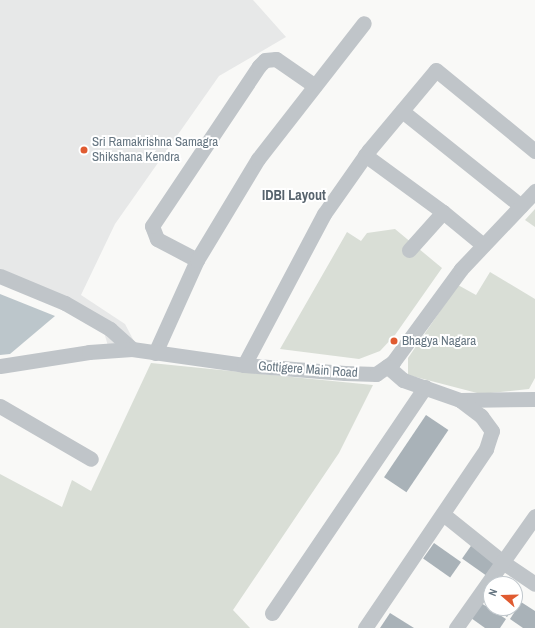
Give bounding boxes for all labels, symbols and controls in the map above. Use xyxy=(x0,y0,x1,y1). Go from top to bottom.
place label: Sri Ramakrishna Samagra Shikshana Kendra xyxy=(92,135,218,166)
marker: Sri Ramakrishna Samagra Shikshana Kendra xyxy=(79,145,89,155)
district label: IDBI Layout xyxy=(262,187,326,203)
place label: Bhagya Nagara xyxy=(402,333,476,349)
marker: Bhagya Nagara xyxy=(389,336,399,346)
street label: Gottigere Main Road xyxy=(258,359,358,381)
north arrow xyxy=(483,576,523,616)
text: N xyxy=(485,587,500,598)

